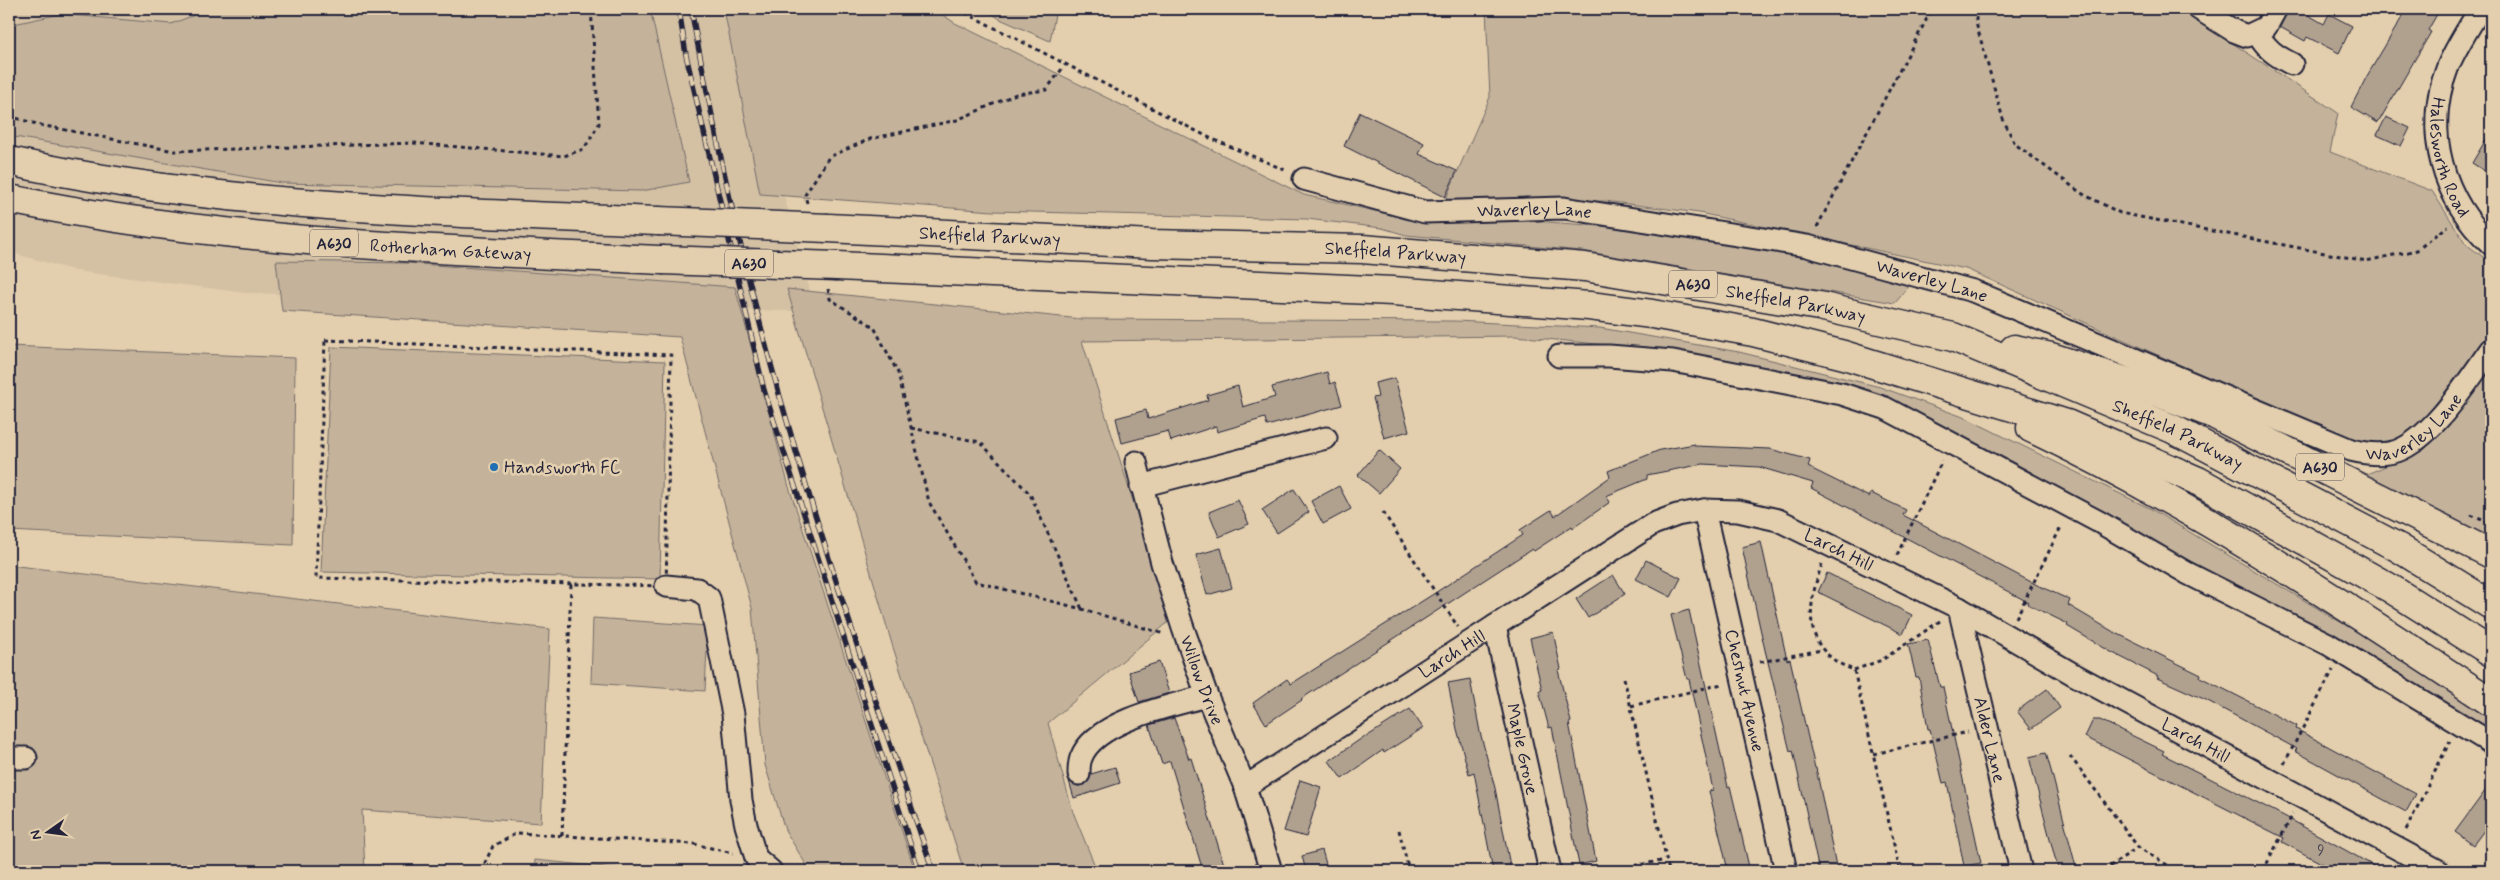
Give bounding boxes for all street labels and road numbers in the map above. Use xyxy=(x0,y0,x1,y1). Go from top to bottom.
street label: Halesworth Road xyxy=(2424,95,2475,222)
street label: Waverley Lane xyxy=(1477,197,1593,225)
street label: Sheffield Parkway xyxy=(918,222,1061,252)
road number: A630 xyxy=(310,230,358,256)
street label: Rotherham Gateway xyxy=(369,234,532,267)
street label: Sheffield Parkway xyxy=(1324,237,1467,270)
road number: A630 xyxy=(725,250,773,276)
street label: Waverley Lane xyxy=(1873,254,1991,309)
road number: A630 xyxy=(1669,270,1717,298)
street label: Sheffield Parkway xyxy=(1724,280,1868,329)
street label: Waverley Lane xyxy=(2365,389,2468,467)
street label: Sheffield Parkway xyxy=(2109,394,2247,477)
road number: A630 xyxy=(2296,454,2344,481)
street label: Larch Hill xyxy=(1800,523,1877,577)
street label: Larch Hill xyxy=(1415,624,1490,685)
street label: Chestnut Avenue xyxy=(1718,627,1770,754)
street label: Willow Drive xyxy=(1174,632,1229,729)
street label: Alder Lane xyxy=(1967,694,2011,785)
street label: Maple Grove xyxy=(1500,701,1544,797)
street label: Larch Hill xyxy=(2157,713,2234,769)

